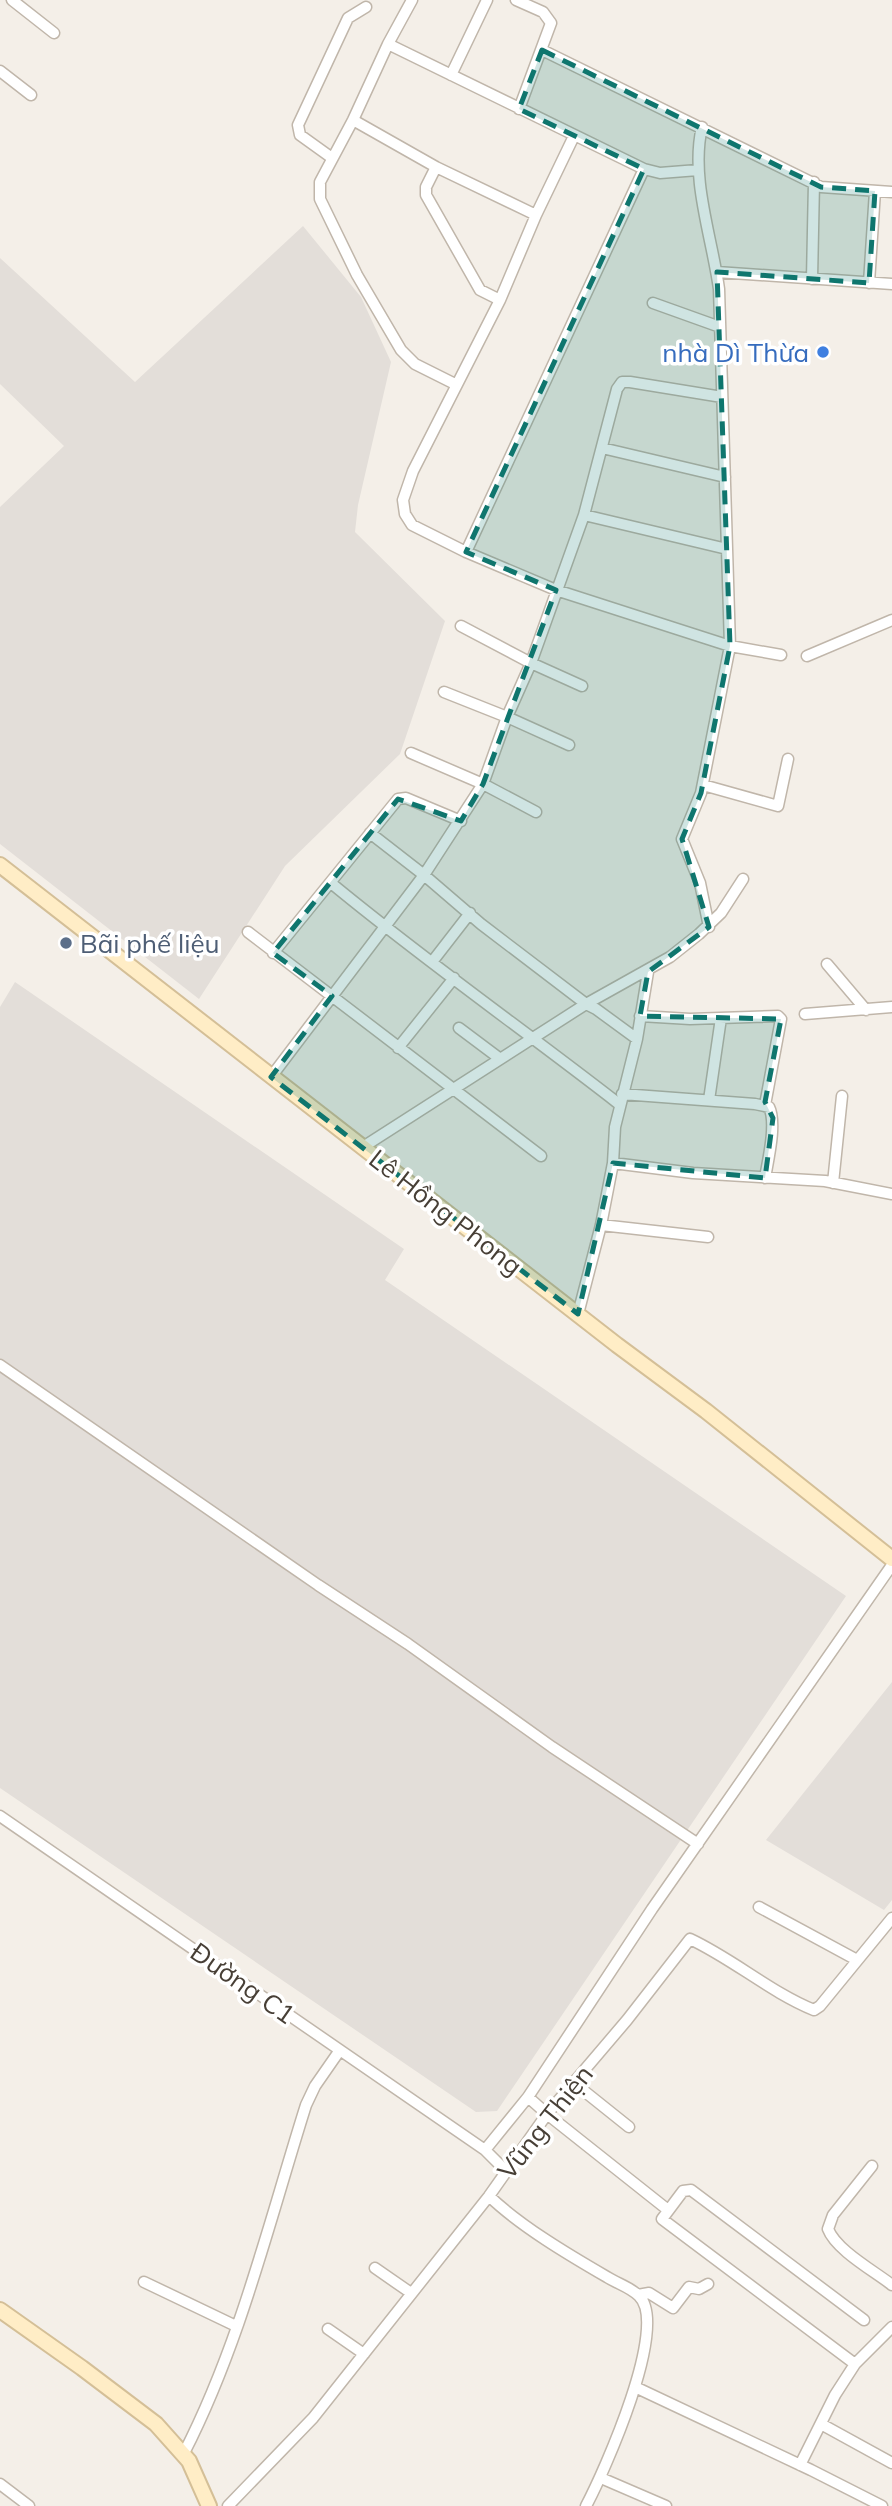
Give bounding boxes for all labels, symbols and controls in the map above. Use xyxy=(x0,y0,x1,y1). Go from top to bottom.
place label: nhà Dì Thừa xyxy=(662,336,809,369)
marker: nhà Dì Thừa xyxy=(815,344,831,360)
place label: Bãi phế liệu xyxy=(80,927,220,960)
marker: Bãi phế liệu xyxy=(58,935,74,951)
street label: Lê Hồng Phong xyxy=(363,1142,529,1282)
street label: Đường C1 xyxy=(184,1935,302,2031)
street label: Vũng Thiện xyxy=(490,2058,600,2186)

